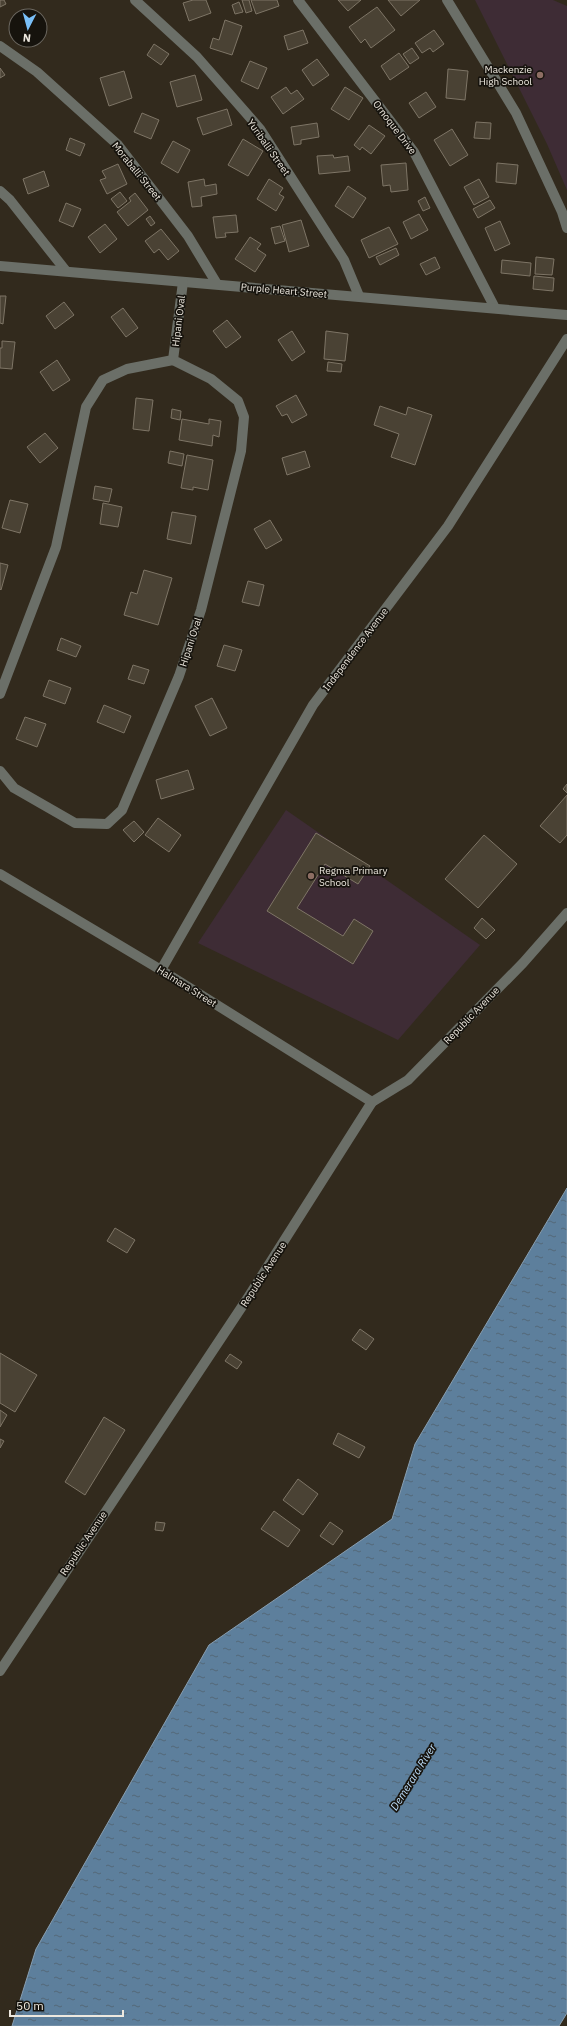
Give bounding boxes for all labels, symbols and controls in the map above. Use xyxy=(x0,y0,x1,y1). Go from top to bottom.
north arrow xyxy=(8,8,48,48)
text: N xyxy=(22,31,32,45)
place label: Mackenzie High School xyxy=(479,63,533,88)
marker: Mackenzie High School xyxy=(535,70,545,80)
street label: Ornoque Drive xyxy=(370,98,420,157)
street label: Yuriballi Street xyxy=(244,116,293,179)
street label: Moraballi Street xyxy=(109,139,164,204)
street label: Purple Heart Street xyxy=(240,280,328,301)
street label: Hipani Oval xyxy=(169,295,188,347)
street label: Independence Avenue xyxy=(320,605,391,694)
street label: Hipani Oval xyxy=(176,616,205,669)
place label: Regma Primary School xyxy=(319,864,387,889)
marker: Regma Primary School xyxy=(306,871,316,881)
street label: Halmara Street xyxy=(154,963,219,1010)
street label: Republic Avenue xyxy=(441,983,502,1047)
street label: Republic Avenue xyxy=(238,1239,290,1309)
street label: Republic Avenue xyxy=(57,1508,110,1578)
water label: Demerara River xyxy=(387,1740,439,1813)
scale bar xyxy=(10,1992,123,2018)
text: 50 m xyxy=(16,1998,44,2013)

